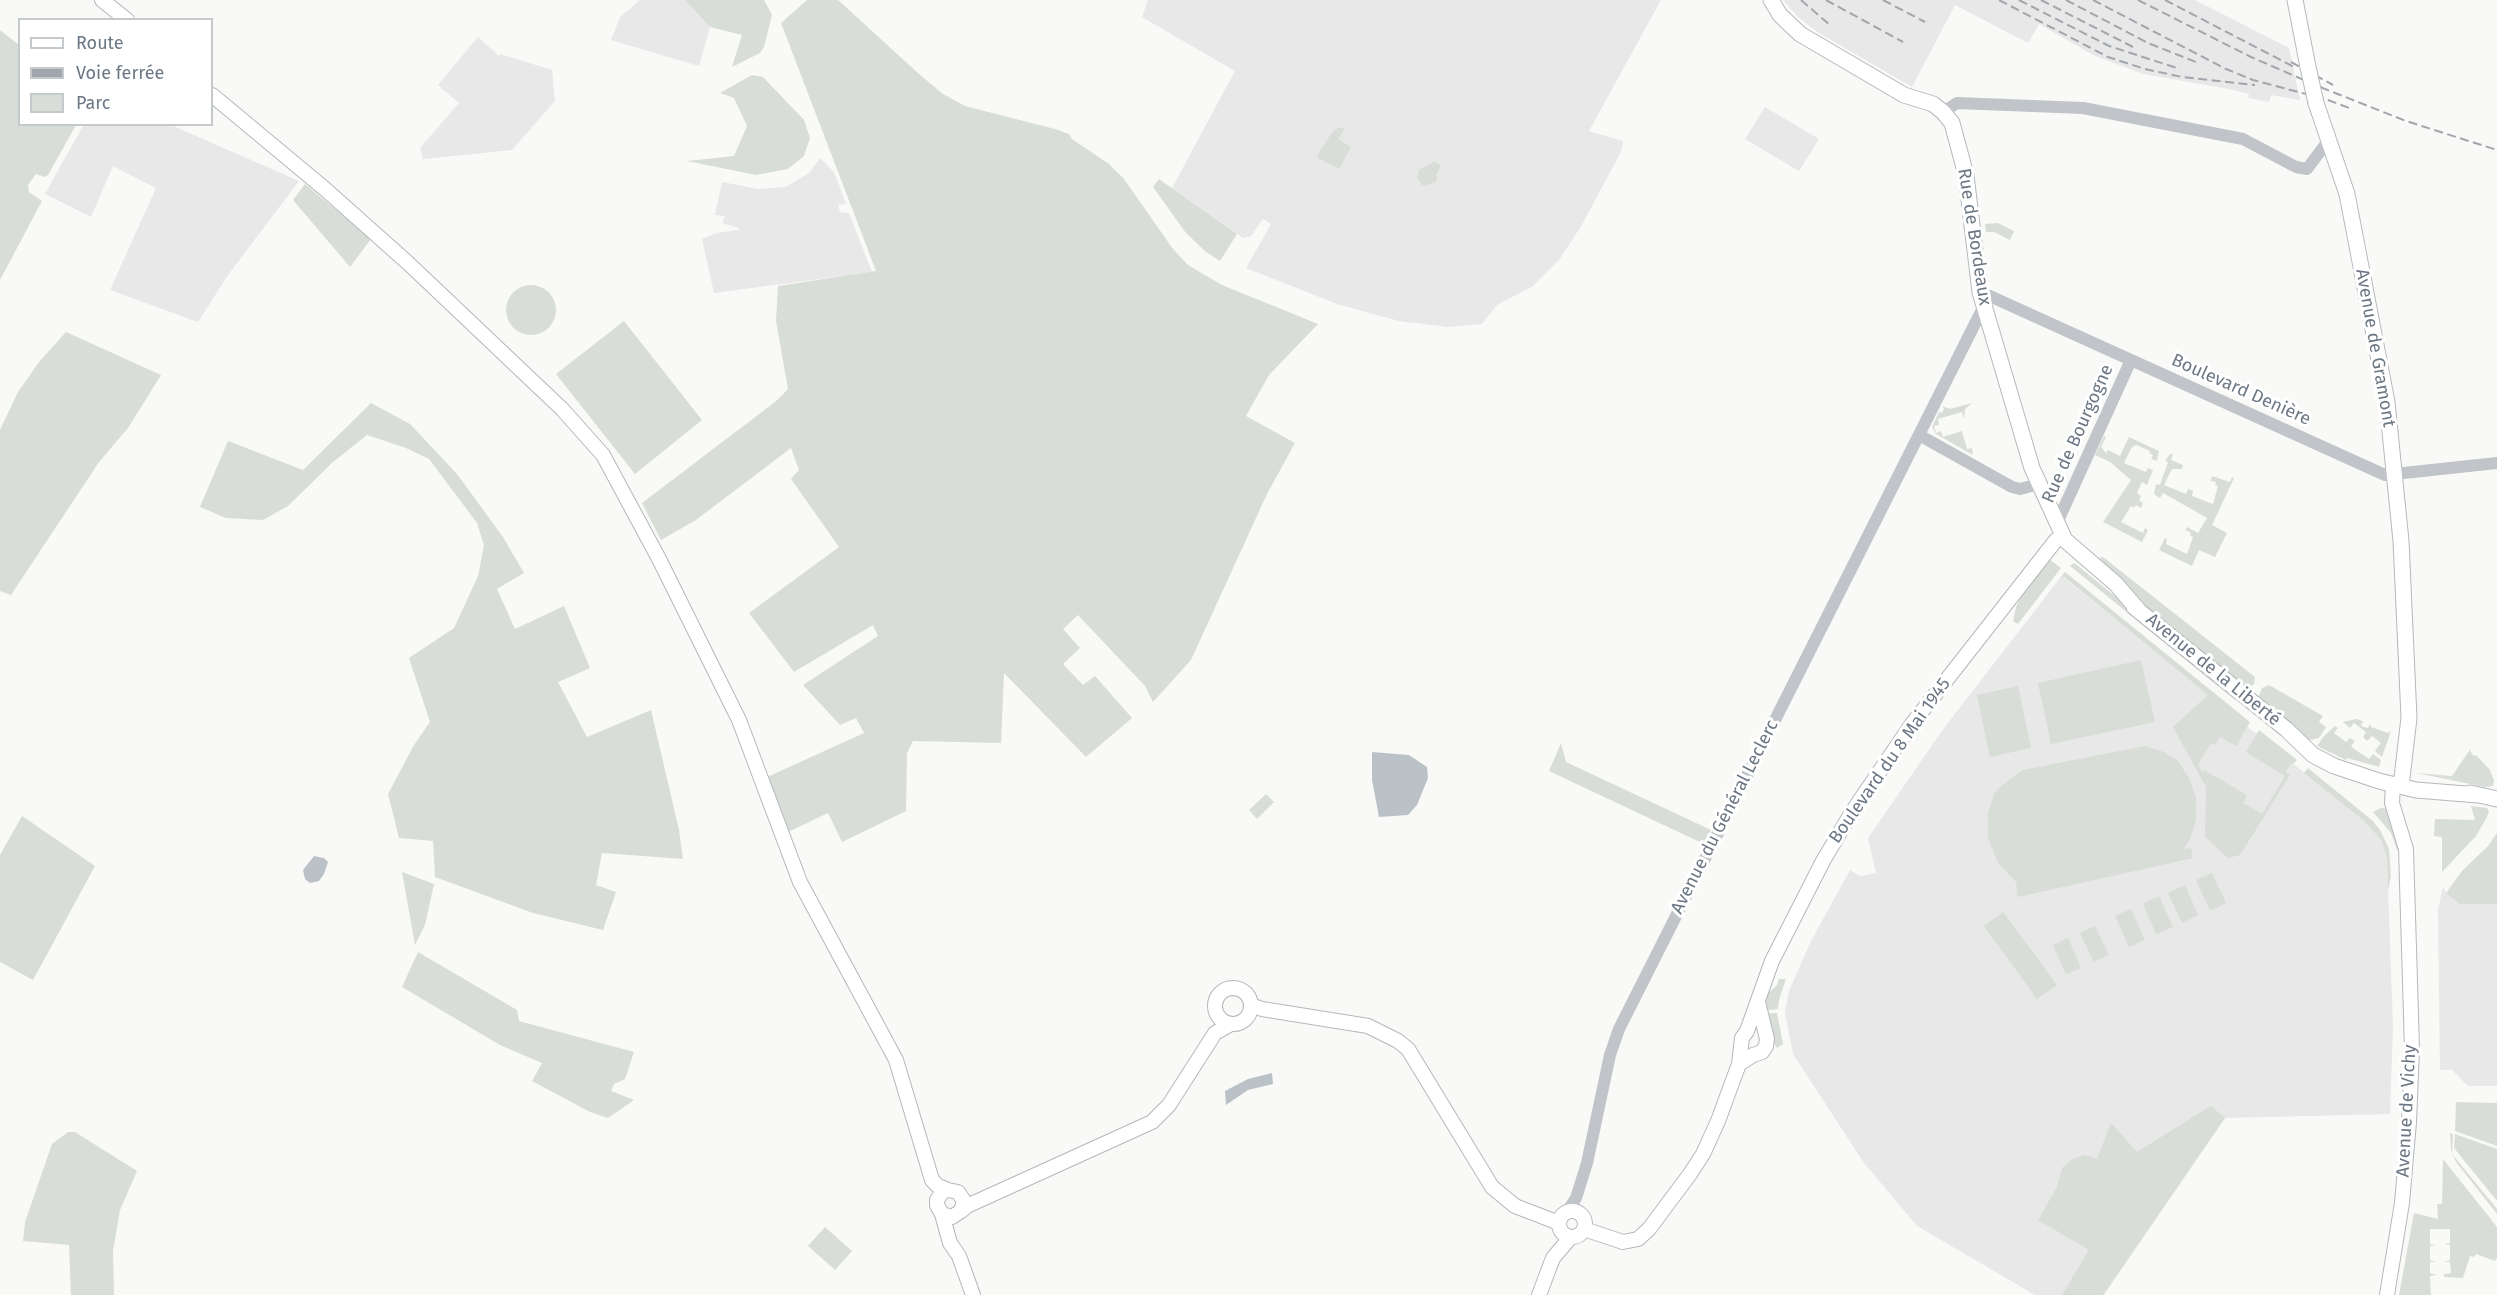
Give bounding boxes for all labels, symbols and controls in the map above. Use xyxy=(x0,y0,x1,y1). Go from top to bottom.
legend xyxy=(18,18,213,126)
text: Route xyxy=(76,32,124,54)
text: Voie ferrée xyxy=(76,62,164,84)
text: Parc xyxy=(76,92,110,114)
street label: Rue de Bordeaux xyxy=(1952,167,1996,307)
street label: Avenue de Gramont xyxy=(2350,267,2400,429)
street label: Boulevard Denière xyxy=(2168,350,2314,430)
street label: Rue de Bourgogne xyxy=(2038,361,2118,507)
street label: Avenue de la Liberté xyxy=(2141,609,2285,731)
street label: Boulevard du 8 Mai 1945 xyxy=(1825,674,1955,848)
street label: Avenue du Général Leclerc xyxy=(1667,716,1783,918)
street label: Avenue de Vichy xyxy=(2393,1044,2421,1178)

